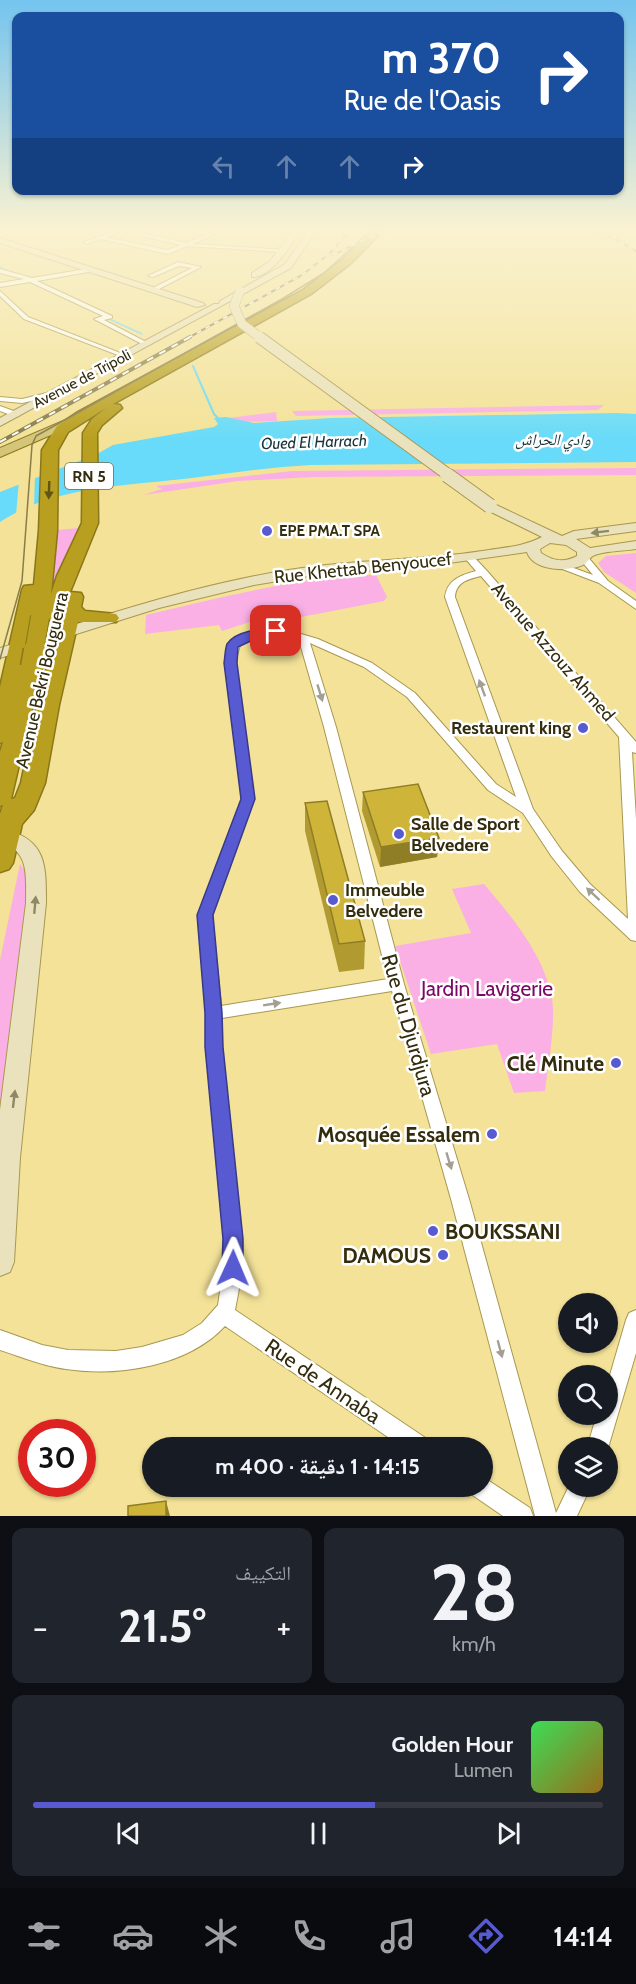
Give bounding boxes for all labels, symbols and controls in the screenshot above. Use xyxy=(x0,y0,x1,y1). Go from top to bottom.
text: 370 m xyxy=(382,32,501,84)
icon: right xyxy=(522,36,600,114)
text: Rue de l'Oasis xyxy=(344,84,501,117)
icon: left xyxy=(207,150,240,183)
icon: ahead xyxy=(270,150,303,183)
icon: ahead xyxy=(333,150,366,183)
icon: right xyxy=(396,150,429,183)
street label: Avenue de Tripoli xyxy=(30,346,134,412)
water label: وادي الحراش xyxy=(515,430,591,452)
water label: Oued El Harrach xyxy=(261,431,367,453)
road number: RN 5 xyxy=(65,463,113,489)
one-way arrow xyxy=(44,481,54,500)
place label: EPE PMA.T SPA xyxy=(279,522,380,540)
marker: EPE PMA.T SPA xyxy=(260,524,274,538)
one-way arrow xyxy=(590,528,609,537)
street label: Rue Khettab Benyoucef xyxy=(273,548,453,588)
street label: Avenue Azzouz Ahmed xyxy=(487,578,619,726)
street label: Avenue Bekri Bouguerra xyxy=(11,589,73,770)
pin xyxy=(250,605,301,656)
icon: arrive xyxy=(259,614,292,647)
one-way arrow xyxy=(477,679,487,697)
one-way arrow xyxy=(316,684,325,702)
place label: Restaurent king xyxy=(451,717,571,739)
marker: Restaurent king xyxy=(576,721,590,735)
place label: Salle de Sport Belvedere xyxy=(411,813,520,856)
marker: Salle de Sport Belvedere xyxy=(392,827,406,841)
place label: Immeuble Belvedere xyxy=(345,879,425,922)
one-way arrow xyxy=(586,888,600,902)
marker: Immeuble Belvedere xyxy=(326,893,340,907)
one-way arrow xyxy=(30,896,40,915)
street label: Rue du Djurdjura xyxy=(376,951,441,1099)
park label: Jardin Lavigerie xyxy=(420,976,553,1001)
one-way arrow xyxy=(262,999,281,1008)
place label: Clé Minute xyxy=(507,1051,604,1076)
marker: Clé Minute xyxy=(609,1056,623,1070)
one-way arrow xyxy=(9,1089,18,1108)
place label: Mosquée Essalem xyxy=(317,1122,480,1147)
marker: Mosquée Essalem xyxy=(485,1127,499,1141)
one-way arrow xyxy=(445,1152,454,1170)
place label: BOUKSSANI xyxy=(445,1219,561,1244)
marker: BOUKSSANI xyxy=(426,1224,440,1238)
position arrow xyxy=(201,1236,265,1300)
place label: DAMOUS xyxy=(342,1243,431,1268)
marker: DAMOUS xyxy=(436,1248,450,1262)
map controls xyxy=(558,1293,618,1497)
button: sound xyxy=(558,1293,618,1353)
street label: Rue de Annaba xyxy=(260,1333,386,1429)
one-way arrow xyxy=(495,1340,505,1358)
button: search xyxy=(558,1365,618,1425)
speed limit sign: 30 xyxy=(18,1419,96,1497)
button: layers xyxy=(558,1437,618,1497)
text: 14:15 · 1 دقيقة · 400 m xyxy=(215,1453,420,1480)
text: 28 xyxy=(430,1545,518,1640)
text: التكييف xyxy=(235,1561,291,1585)
text: 21.5° xyxy=(118,1599,206,1653)
text: − xyxy=(33,1607,48,1647)
text: + xyxy=(276,1607,291,1647)
text: km/h xyxy=(452,1632,496,1656)
text: Golden Hour xyxy=(392,1731,513,1758)
text: Lumen xyxy=(454,1758,513,1782)
icon: previous xyxy=(112,1817,145,1850)
icon: pause xyxy=(302,1817,335,1850)
icon: next xyxy=(492,1817,525,1850)
icon: filters xyxy=(23,1915,65,1957)
icon: car xyxy=(112,1915,154,1957)
icon: climate xyxy=(200,1915,242,1957)
icon: phone xyxy=(288,1915,330,1957)
icon: music xyxy=(377,1915,419,1957)
icon: directions xyxy=(465,1915,507,1957)
text: 14:14 xyxy=(553,1920,613,1953)

